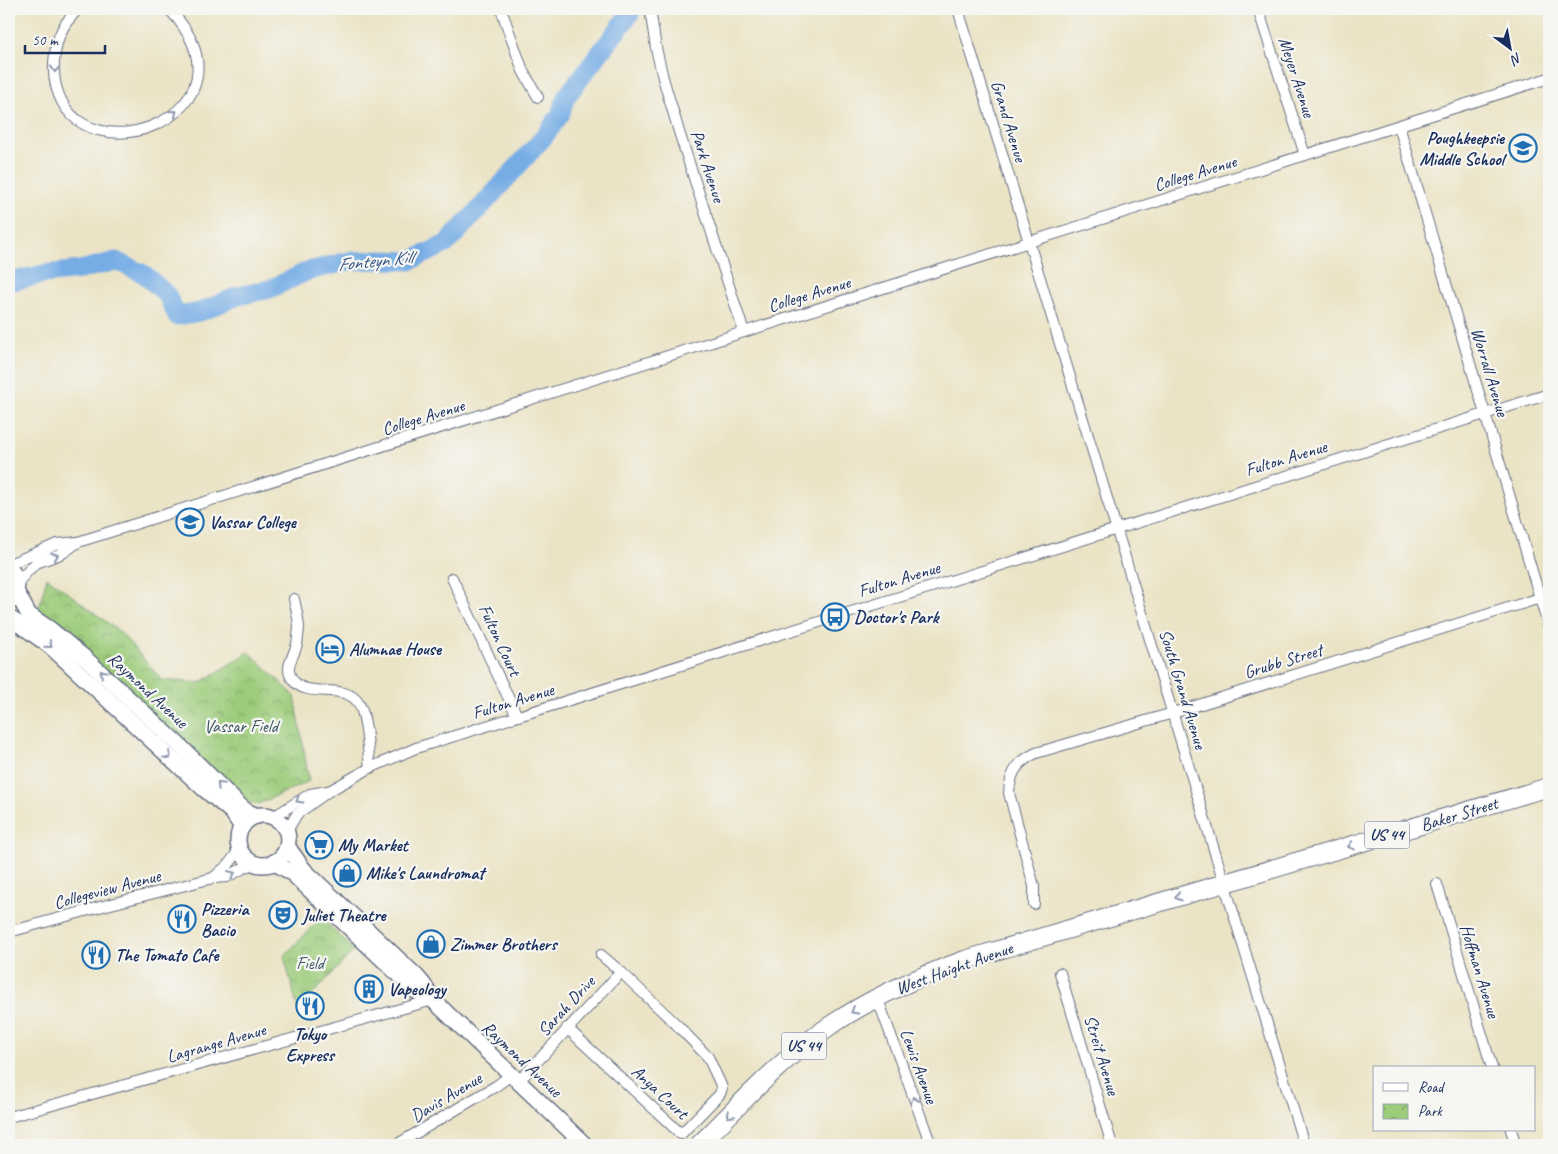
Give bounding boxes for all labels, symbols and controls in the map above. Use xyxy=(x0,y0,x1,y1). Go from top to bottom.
scale bar xyxy=(25,22,105,54)
north arrow xyxy=(1486,22,1536,72)
text: 50 m xyxy=(32,31,59,50)
street label: Meyer Avenue xyxy=(1274,34,1321,121)
text: N xyxy=(1506,49,1525,69)
one-way arrow xyxy=(49,65,60,73)
street label: Grand Avenue xyxy=(986,78,1032,165)
one-way arrow xyxy=(168,110,177,119)
street label: Park Avenue xyxy=(686,127,730,206)
place label: Poughkeepsie Middle School xyxy=(1419,127,1508,170)
school or university icon: Poughkeepsie Middle School xyxy=(1508,133,1538,163)
street label: College Avenue xyxy=(1151,150,1240,196)
water label: Fonteyn Kill xyxy=(336,245,419,277)
street label: College Avenue xyxy=(765,271,854,317)
street label: Worrall Avenue xyxy=(1466,325,1514,420)
street label: College Avenue xyxy=(379,394,468,440)
street label: Fulton Avenue xyxy=(1243,435,1330,481)
school or university icon: Vassar College xyxy=(175,507,205,537)
place label: Vassar College xyxy=(209,511,298,533)
one-way arrow xyxy=(50,552,59,562)
street label: Fulton Avenue xyxy=(856,556,943,602)
street label: Fulton Court xyxy=(474,601,527,681)
bus stop icon: Doctor's Park xyxy=(820,602,850,632)
place label: Doctor's Park xyxy=(854,606,941,628)
street label: South Grand Avenue xyxy=(1154,627,1212,753)
hotel icon: Alumnae House xyxy=(315,634,345,664)
place label: Alumnae House xyxy=(349,638,443,660)
street label: Grubb Street xyxy=(1241,638,1328,683)
one-way arrow xyxy=(43,640,52,648)
street label: Raymond Avenue xyxy=(103,647,193,733)
one-way arrow xyxy=(99,670,108,679)
street label: Fulton Avenue xyxy=(470,678,557,724)
park label: Vassar Field xyxy=(204,715,281,737)
one-way arrow xyxy=(163,750,172,759)
one-way arrow xyxy=(217,782,226,791)
street label: Baker Street xyxy=(1418,791,1502,836)
one-way arrow xyxy=(296,793,305,803)
road number: US 44 xyxy=(1364,822,1410,848)
supermarket icon: My Market xyxy=(304,830,334,860)
place label: My Market xyxy=(338,834,410,856)
one-way arrow xyxy=(1348,840,1356,850)
shop icon: Mike's Laundromat xyxy=(332,858,362,888)
place label: Mike's Laundromat xyxy=(366,862,487,884)
street label: Collegeview Avenue xyxy=(51,864,164,914)
one-way arrow xyxy=(227,870,236,880)
one-way arrow xyxy=(1175,892,1183,902)
place label: Pizzeria Bacio xyxy=(201,898,250,941)
theatre icon: Juliet Theatre xyxy=(268,900,298,930)
restaurant icon: Pizzeria Bacio xyxy=(167,904,197,934)
place label: Juliet Theatre xyxy=(300,904,388,926)
street label: Hoffman Avenue xyxy=(1455,922,1505,1021)
shop icon: Zimmer Brothers xyxy=(416,929,446,959)
place label: Zimmer Brothers xyxy=(450,933,558,955)
street label: West Haight Avenue xyxy=(893,936,1016,999)
restaurant icon: The Tomato Cafe xyxy=(81,940,111,970)
place label: The Tomato Cafe xyxy=(115,944,221,966)
park label: Field xyxy=(296,952,327,974)
street label: Sarah Drive xyxy=(532,970,600,1041)
building icon: Vapeology xyxy=(354,974,384,1004)
place label: Vapeology xyxy=(388,978,448,1000)
restaurant icon: Tokyo Express xyxy=(295,991,325,1021)
one-way arrow xyxy=(850,1004,859,1014)
street label: Streit Avenue xyxy=(1079,1012,1125,1099)
street label: Raymond Avenue xyxy=(477,1016,567,1102)
street label: Lagrange Avenue xyxy=(164,1018,269,1068)
place label: Tokyo Express xyxy=(286,1023,336,1066)
street label: Lewis Avenue xyxy=(895,1026,943,1107)
road number: US 44 xyxy=(782,1032,826,1060)
street label: Anya Court xyxy=(627,1060,694,1125)
legend xyxy=(1373,1066,1536,1132)
street label: Davis Avenue xyxy=(406,1067,487,1127)
text: Road xyxy=(1418,1078,1445,1097)
one-way arrow xyxy=(910,1096,920,1104)
text: Park xyxy=(1418,1102,1443,1121)
one-way arrow xyxy=(727,1109,736,1118)

